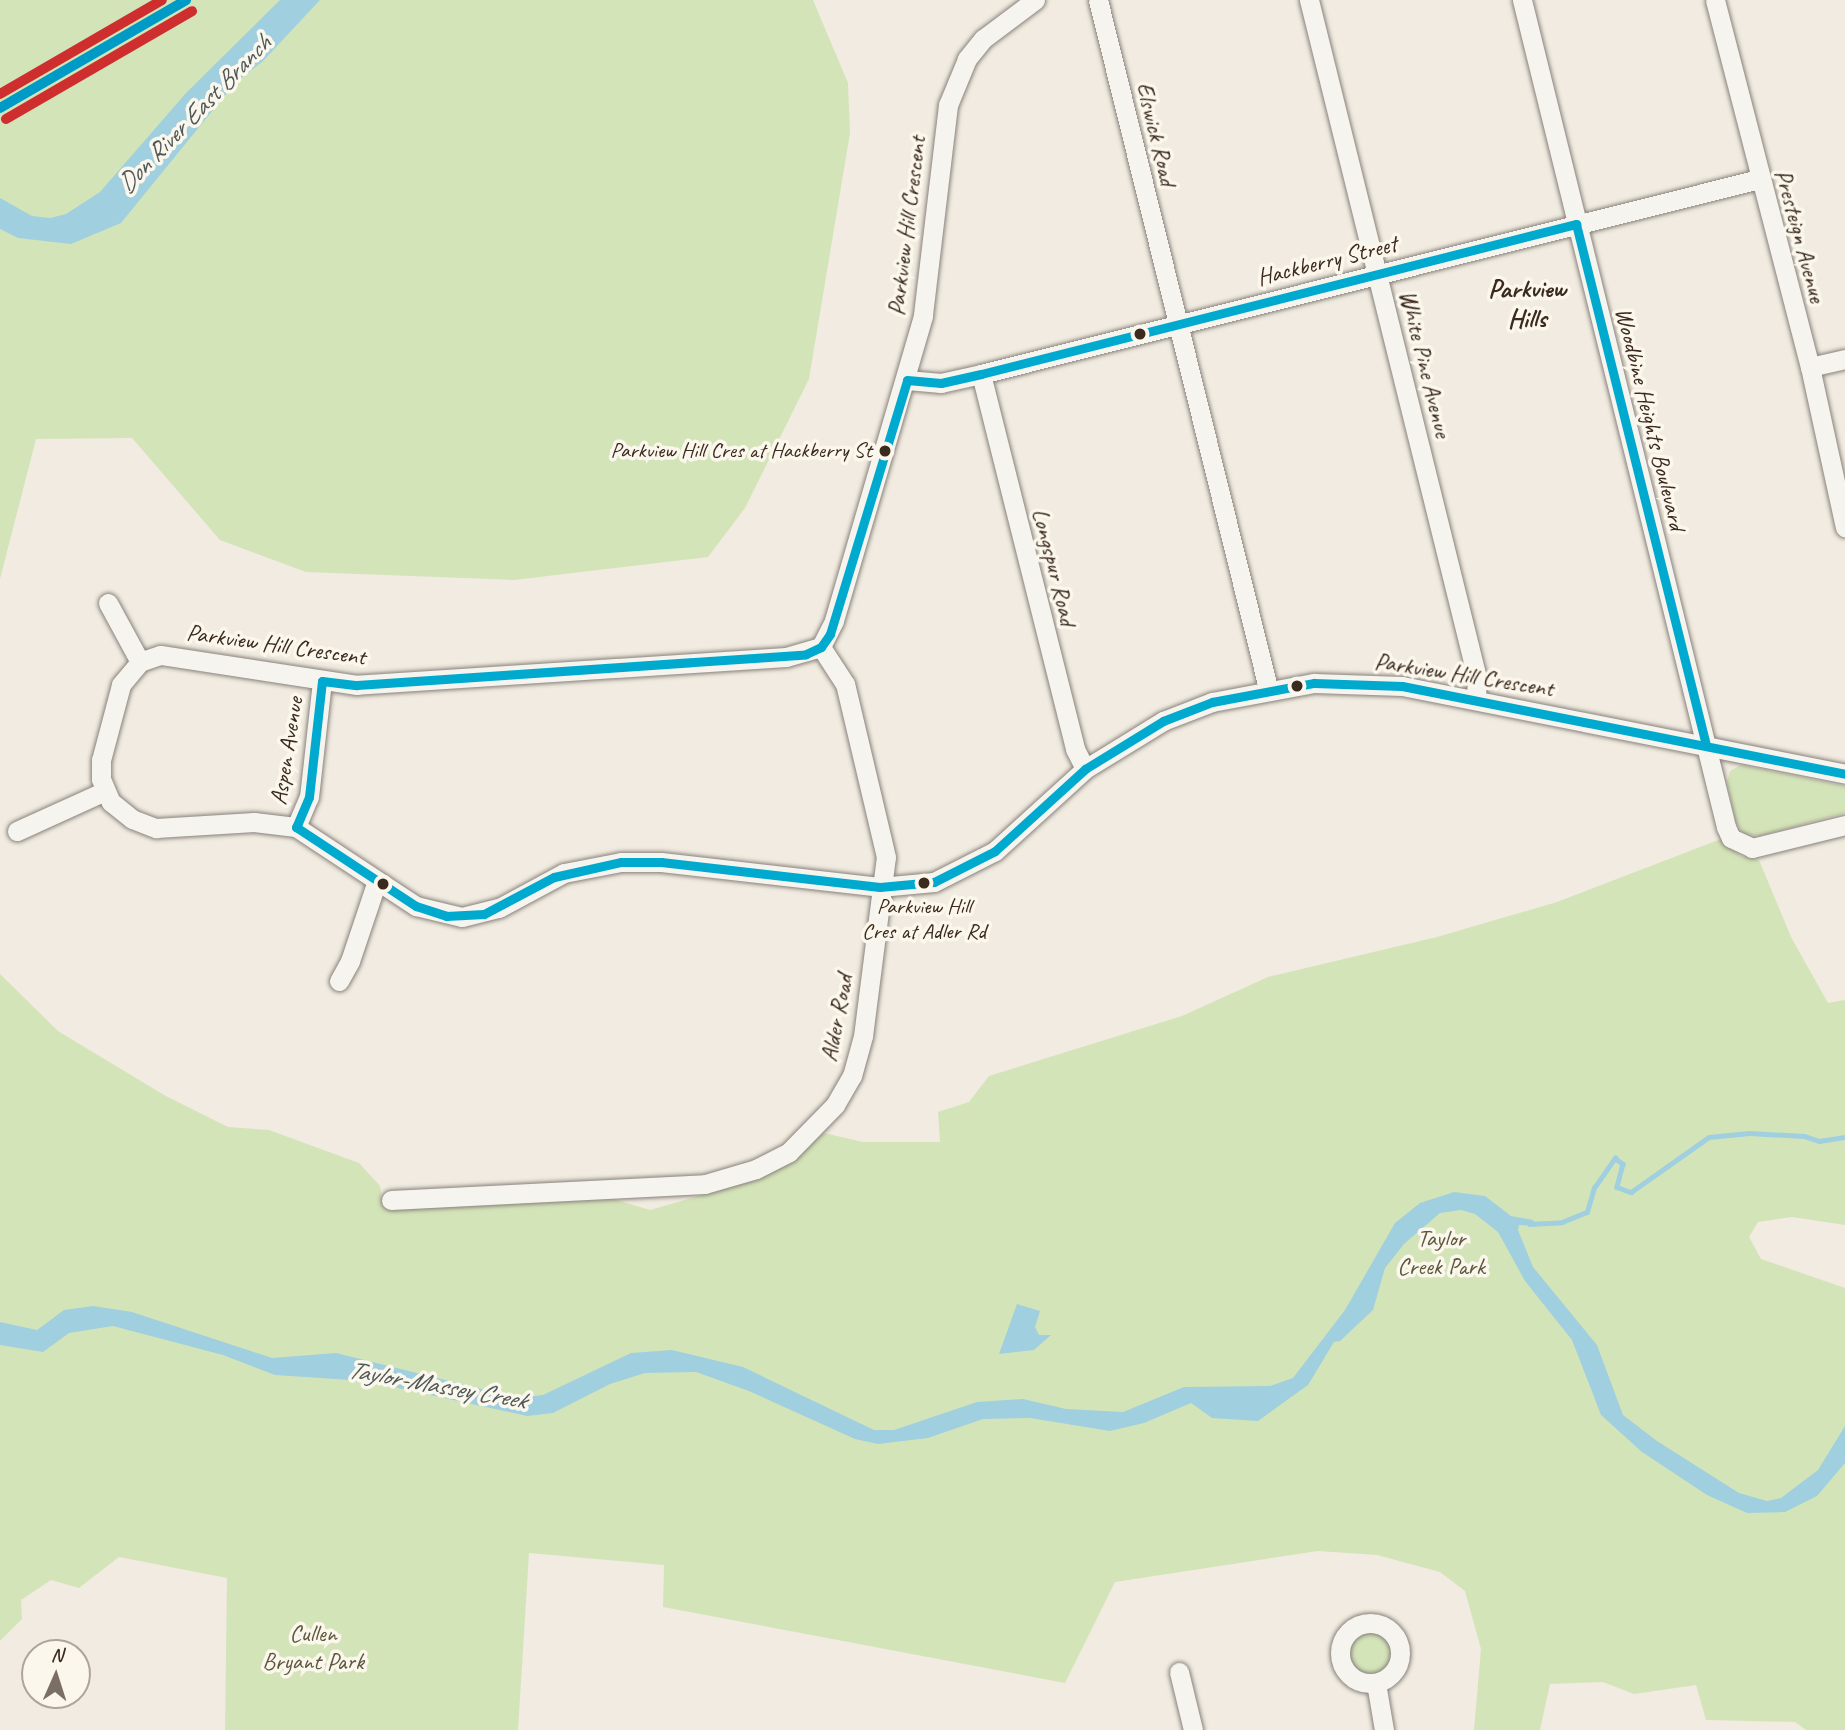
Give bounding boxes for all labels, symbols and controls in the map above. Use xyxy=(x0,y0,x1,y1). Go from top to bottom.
water label: Don River East Branch xyxy=(110,27,278,201)
street label: Elswick Road xyxy=(1129,80,1183,188)
street label: Parkview Hill Crescent xyxy=(882,135,932,317)
street label: Presteign Avenue xyxy=(1768,166,1832,306)
street label: Hackberry Street xyxy=(1254,230,1400,292)
district label: Parkview Hills xyxy=(1488,273,1566,334)
street label: White Pine Avenue xyxy=(1393,287,1457,441)
street label: Woodbine Heights Boulevard xyxy=(1608,305,1692,533)
unlabelled marker xyxy=(1133,327,1147,341)
place label: Parkview Hill Cres at Hackberry St xyxy=(610,438,872,464)
marker: Parkview Hill Cres at Hackberry St xyxy=(878,444,892,458)
street label: Longspur Road xyxy=(1026,506,1082,628)
street label: Parkview Hill Crescent xyxy=(185,618,367,672)
street label: Parkview Hill Crescent xyxy=(1373,647,1555,703)
unlabelled marker xyxy=(1290,679,1304,693)
street label: Aspen Avenue xyxy=(264,695,310,807)
marker: Parkview Hill Cres at Adler Rd xyxy=(917,876,931,890)
unlabelled marker xyxy=(376,877,390,891)
place label: Parkview Hill Cres at Adler Rd xyxy=(862,893,986,944)
street label: Alder Road xyxy=(814,972,860,1064)
park label: Taylor Creek Park xyxy=(1397,1225,1485,1281)
water label: Taylor-Massey Creek xyxy=(346,1354,528,1416)
park label: Cullen Bryant Park xyxy=(262,1620,364,1676)
north arrow xyxy=(21,1639,91,1709)
text: N xyxy=(50,1643,63,1667)

